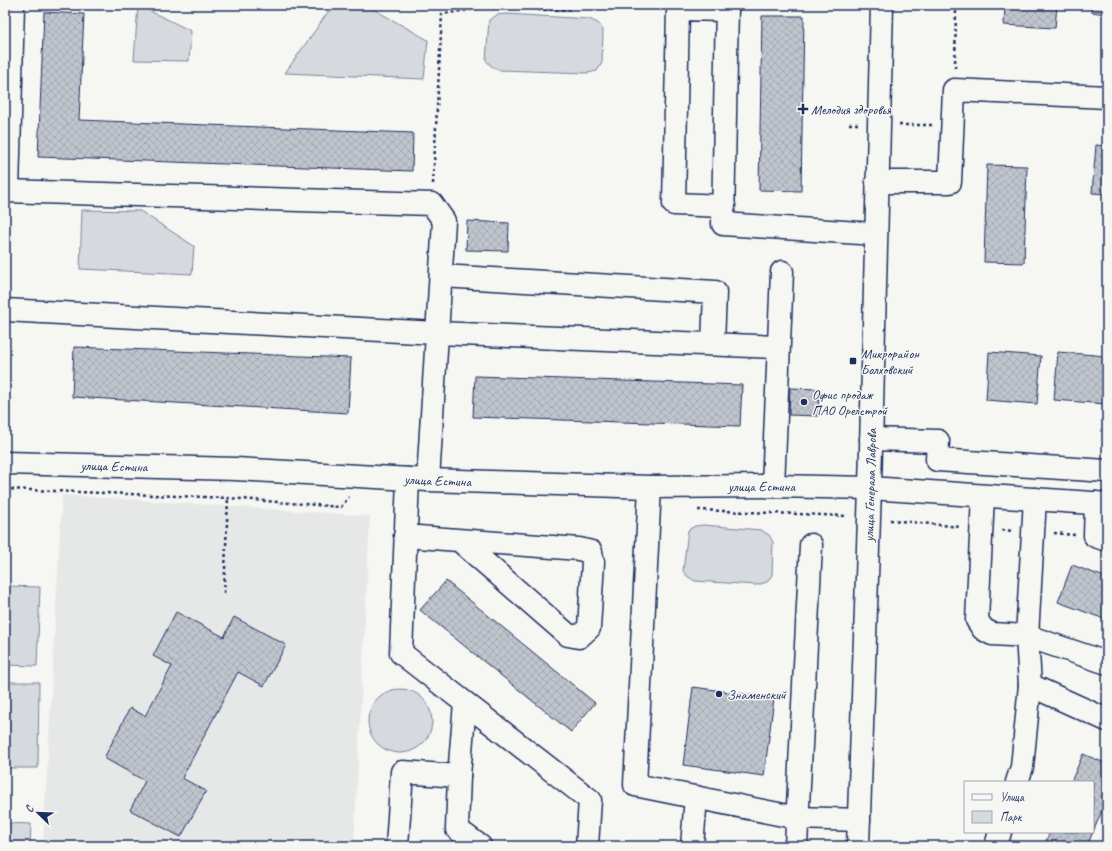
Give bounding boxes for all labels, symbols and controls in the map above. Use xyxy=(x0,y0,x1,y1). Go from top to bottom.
place label: Мелодия здоровья xyxy=(811,101,892,118)
marker: Мелодия здоровья xyxy=(798,104,808,114)
place label: Микрорайон Болховский xyxy=(861,345,920,378)
marker: Микрорайон Болховский xyxy=(848,356,858,366)
place label: Офис продаж ПАО Орелстрой xyxy=(812,386,888,419)
marker: Офис продаж ПАО Орелстрой xyxy=(799,397,809,407)
street label: улица Генерала Лаврова xyxy=(860,428,880,543)
street label: улица Естина xyxy=(79,456,149,475)
street label: улица Естина xyxy=(403,470,473,490)
street label: улица Естина xyxy=(727,477,796,495)
place label: Знаменский xyxy=(727,686,787,703)
marker: Знаменский xyxy=(714,689,724,699)
legend xyxy=(964,781,1094,833)
text: Улица xyxy=(1000,789,1025,805)
north arrow xyxy=(18,793,58,833)
text: С xyxy=(21,802,37,814)
text: Парк xyxy=(1000,809,1023,825)

